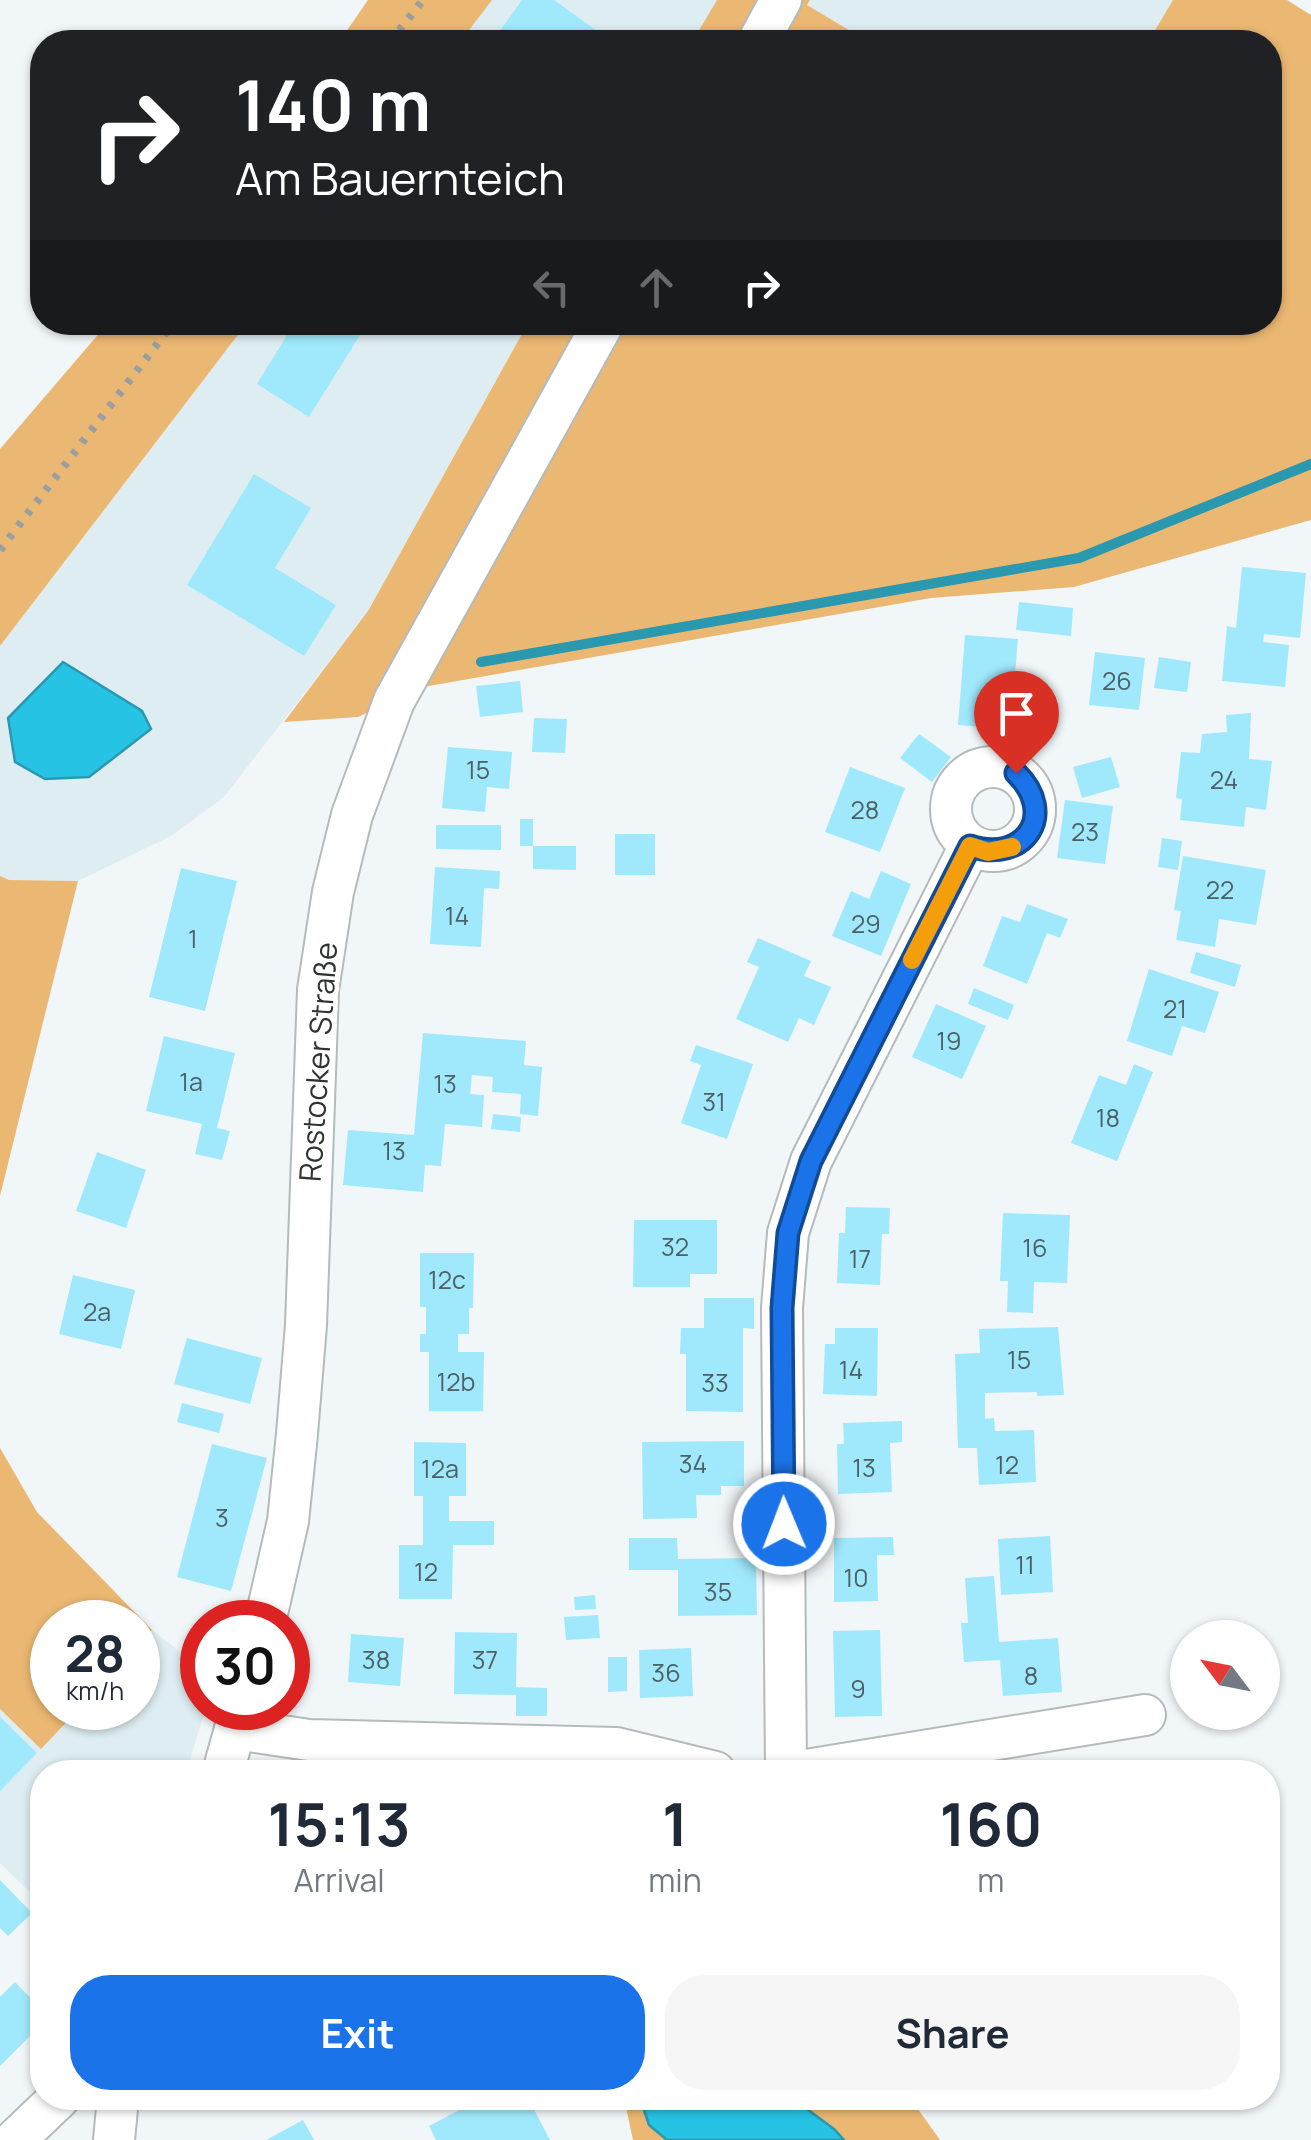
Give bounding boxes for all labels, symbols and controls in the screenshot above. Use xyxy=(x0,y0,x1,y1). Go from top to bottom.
text: 140 m xyxy=(235,56,431,152)
icon: right xyxy=(70,70,200,200)
text: Am Bauernteich xyxy=(235,147,565,209)
icon: left xyxy=(524,260,579,315)
icon: ahead xyxy=(629,260,684,315)
icon: right xyxy=(734,260,789,315)
house number: 26 xyxy=(1102,663,1132,698)
pin xyxy=(974,671,1059,774)
icon: arrive xyxy=(989,686,1044,741)
house number: 15 xyxy=(466,752,490,787)
house number: 24 xyxy=(1210,762,1238,797)
house number: 28 xyxy=(851,792,879,827)
house number: 23 xyxy=(1071,814,1099,849)
house number: 22 xyxy=(1206,872,1234,907)
house number: 14 xyxy=(445,898,469,933)
house number: 29 xyxy=(851,906,881,941)
house number: 1 xyxy=(188,921,198,956)
street label: Rostocker Straße xyxy=(289,941,346,1183)
house number: 21 xyxy=(1163,991,1187,1026)
house number: 19 xyxy=(936,1023,962,1058)
house number: 1a xyxy=(179,1064,203,1099)
house number: 13 xyxy=(433,1066,457,1101)
house number: 31 xyxy=(702,1084,726,1119)
house number: 18 xyxy=(1096,1100,1120,1135)
house number: 13 xyxy=(382,1133,406,1168)
house number: 32 xyxy=(661,1229,689,1264)
house number: 16 xyxy=(1022,1230,1048,1265)
house number: 17 xyxy=(849,1241,871,1276)
house number: 12c xyxy=(428,1262,466,1297)
house number: 2a xyxy=(83,1294,111,1329)
house number: 15 xyxy=(1007,1342,1031,1377)
house number: 14 xyxy=(839,1352,863,1387)
house number: 12b xyxy=(437,1364,475,1399)
house number: 33 xyxy=(701,1365,729,1400)
house number: 34 xyxy=(679,1446,707,1481)
house number: 12 xyxy=(995,1447,1019,1482)
house number: 13 xyxy=(852,1450,876,1485)
house number: 12a xyxy=(421,1451,459,1486)
position arrow xyxy=(732,1472,836,1576)
house number: 3 xyxy=(215,1500,229,1535)
house number: 11 xyxy=(1015,1547,1035,1582)
house number: 12 xyxy=(414,1554,438,1589)
house number: 10 xyxy=(843,1560,869,1595)
house number: 35 xyxy=(704,1574,732,1609)
speed limit sign: 30 xyxy=(180,1600,310,1730)
text: 28 xyxy=(65,1619,125,1687)
north arrow xyxy=(1170,1620,1280,1730)
map controls xyxy=(1170,1620,1280,1730)
house number: 38 xyxy=(362,1642,390,1677)
house number: 37 xyxy=(472,1642,498,1677)
house number: 36 xyxy=(651,1655,681,1690)
house number: 8 xyxy=(1024,1658,1038,1693)
house number: 9 xyxy=(850,1671,866,1706)
text: km/h xyxy=(66,1673,124,1708)
text: 15:13 xyxy=(268,1782,411,1864)
text: 1 xyxy=(662,1782,688,1864)
text: 160 xyxy=(939,1782,1042,1864)
text: Arrival xyxy=(293,1858,385,1902)
text: min xyxy=(648,1858,702,1902)
text: m xyxy=(977,1858,1004,1902)
button: Exit xyxy=(70,1975,645,2090)
button: Share xyxy=(665,1975,1240,2090)

